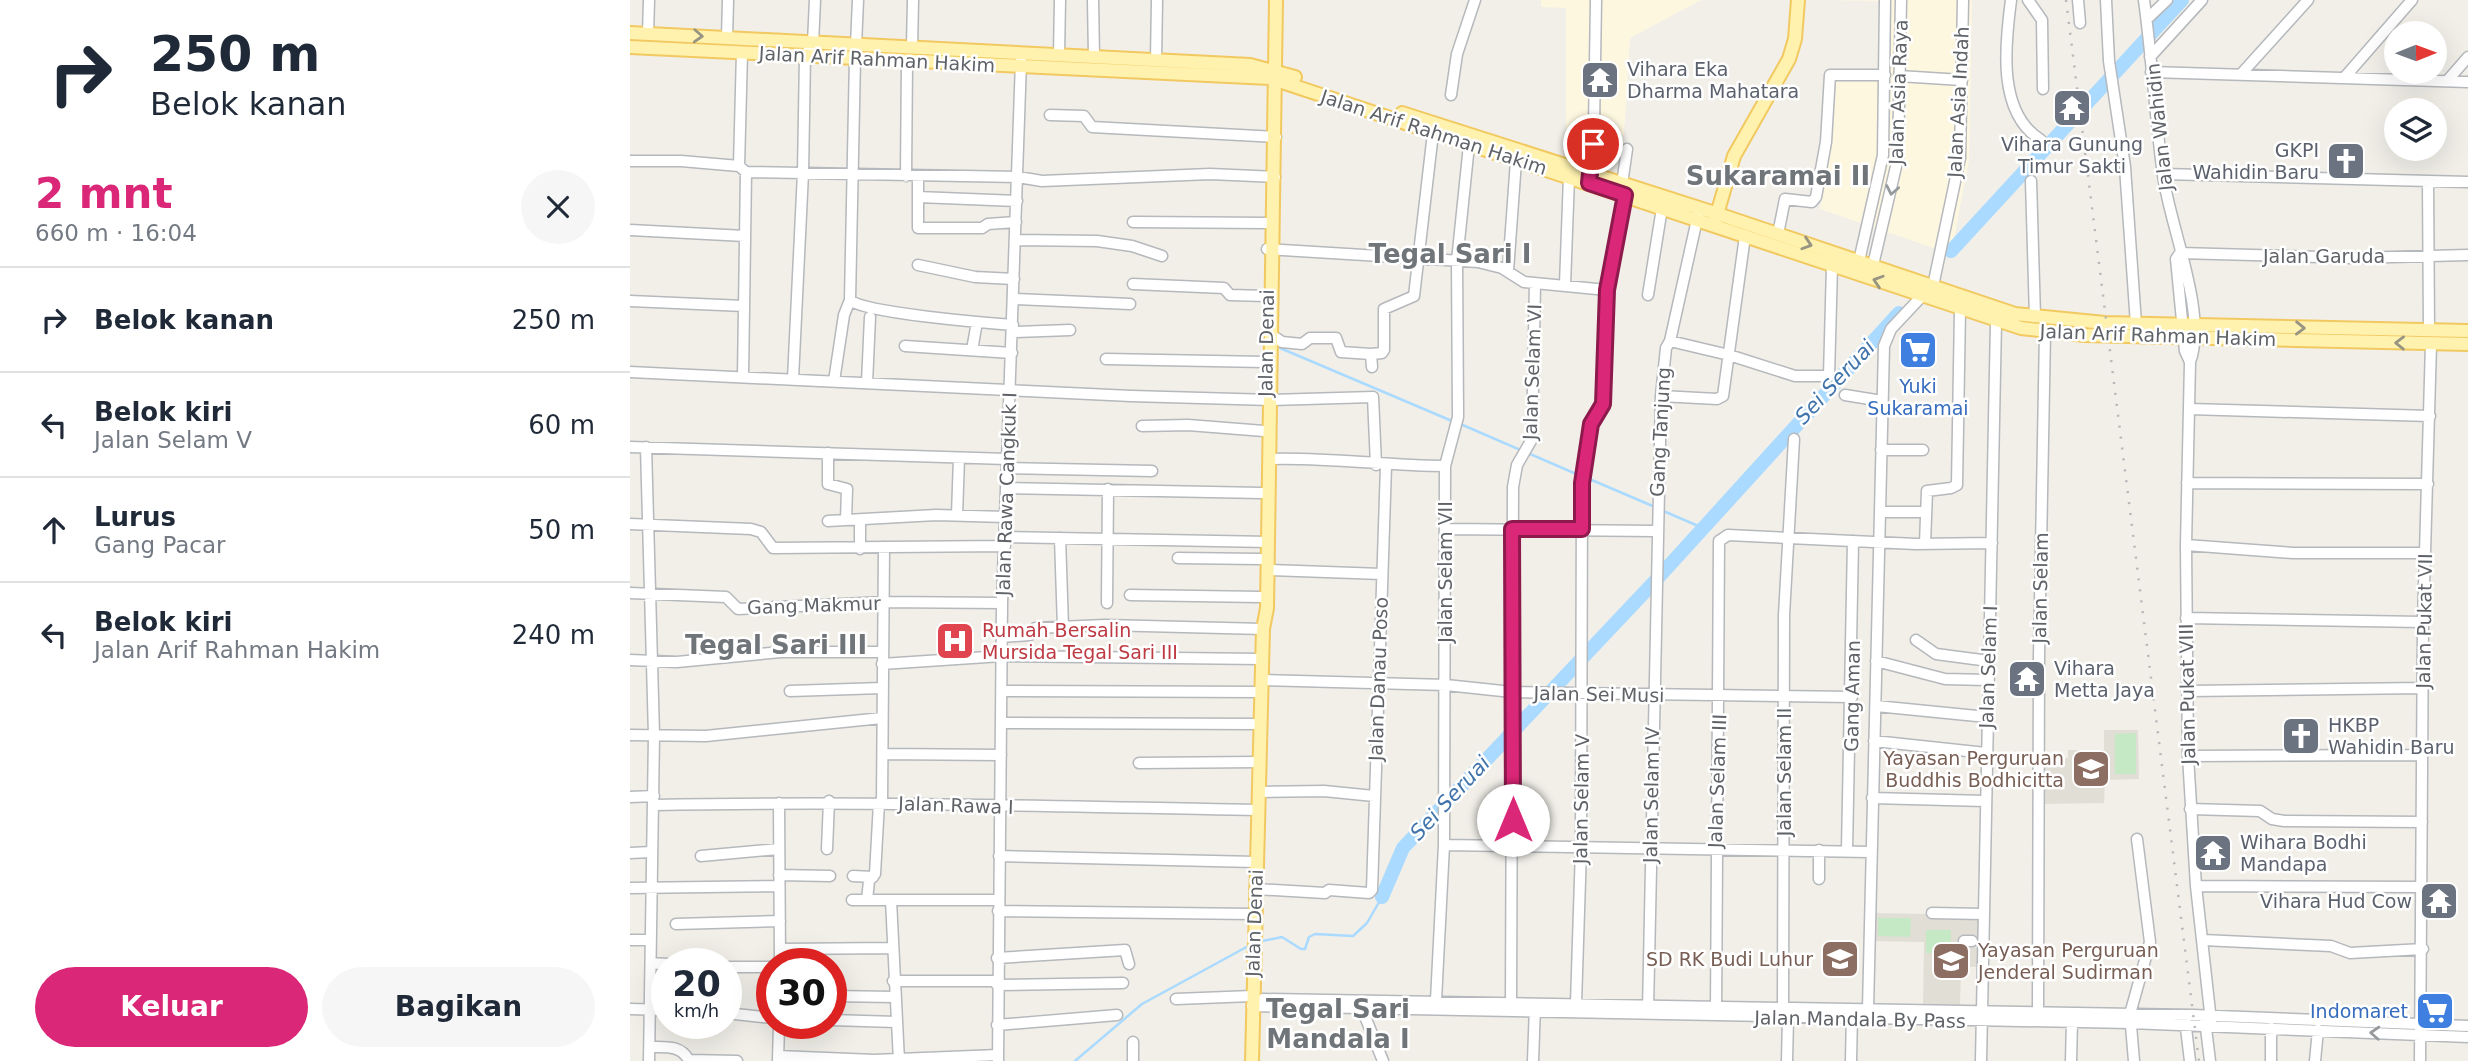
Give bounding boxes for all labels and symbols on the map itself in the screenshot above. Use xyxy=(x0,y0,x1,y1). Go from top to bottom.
street label: Jalan Asia Raya xyxy=(1884,19,1912,166)
north arrow xyxy=(2384,21,2446,84)
street label: Jalan Asia Indah xyxy=(1943,26,1973,179)
one-way arrow xyxy=(693,28,704,43)
street label: Jalan Arif Rahman Hakim xyxy=(757,42,996,76)
place label: Vihara Eka Dharma Mahatara xyxy=(1627,58,1799,102)
temple icon: Vihara Eka Dharma Mahatara xyxy=(1579,59,1621,101)
street label: Jalan Wahidin xyxy=(2141,62,2177,193)
street label: Jalan Arif Rahman Hakim xyxy=(1317,85,1550,179)
temple icon: Vihara Gunung Timur Sakti xyxy=(2051,87,2093,129)
pin xyxy=(1563,114,1623,174)
place label: Vihara Gunung Timur Sakti xyxy=(2001,133,2143,177)
place label: GKPI Wahidin Baru xyxy=(2193,139,2319,183)
church icon: GKPI Wahidin Baru xyxy=(2325,140,2367,182)
district label: Sukaramai II xyxy=(1686,161,1870,191)
one-way arrow xyxy=(1885,184,1900,196)
one-way arrow xyxy=(1801,236,1813,250)
district label: Tegal Sari I xyxy=(1369,239,1531,269)
street label: Jalan Garuda xyxy=(2262,245,2385,267)
one-way arrow xyxy=(1872,275,1885,289)
street label: Jalan Denai xyxy=(1254,289,1278,398)
street label: Jalan Selam VI xyxy=(1519,304,1545,441)
street label: Jalan Arif Rahman Hakim xyxy=(2038,320,2277,350)
one-way arrow xyxy=(2295,320,2306,335)
supermarket icon: Yuki Sukaramai xyxy=(1897,329,1939,371)
water label: Sei Seruai xyxy=(1790,335,1880,429)
one-way arrow xyxy=(2394,335,2405,351)
street label: Gang Tanjung xyxy=(1646,366,1674,498)
place label: Yuki Sukaramai xyxy=(1867,375,1969,419)
street label: Jalan Rawa Cangkuk I xyxy=(991,392,1021,597)
street label: Jalan Selam VII xyxy=(1434,501,1456,644)
street label: Jalan Selam xyxy=(2028,532,2052,645)
street label: Jalan Pukat VII xyxy=(2412,553,2436,690)
street label: Gang Makmur xyxy=(747,592,881,618)
street label: Jalan Danau Poso xyxy=(1364,597,1392,762)
street label: Jalan Selam I xyxy=(1975,605,2001,730)
place label: Rumah Bersalin Mursida Tegal Sari III xyxy=(982,619,1178,663)
hospital icon: Rumah Bersalin Mursida Tegal Sari III xyxy=(934,620,976,662)
street label: Jalan Pukat VIII xyxy=(2175,623,2199,766)
district label: Tegal Sari III xyxy=(685,630,867,660)
street label: Gang Aman xyxy=(1840,640,1864,752)
place label: Vihara Metta Jaya xyxy=(2054,657,2155,701)
temple icon: Vihara Metta Jaya xyxy=(2006,658,2048,700)
street label: Jalan Sei Musi xyxy=(1532,682,1665,706)
street label: Jalan Selam II xyxy=(1773,708,1795,837)
street label: Jalan Selam III xyxy=(1704,714,1730,849)
place label: HKBP Wahidin Baru xyxy=(2328,714,2455,758)
church icon: HKBP Wahidin Baru xyxy=(2280,715,2322,757)
street label: Jalan Selam IV xyxy=(1639,727,1663,864)
street label: Jalan Selam V xyxy=(1569,734,1593,865)
place label: Yayasan Perguruan Buddhis Bodhicitta xyxy=(1882,747,2064,791)
school or university icon: Yayasan Perguruan Buddhis Bodhicitta xyxy=(2070,748,2112,790)
water label: Sei Seruai xyxy=(1405,751,1495,845)
position arrow xyxy=(1476,783,1550,857)
street label: Jalan Rawa I xyxy=(897,792,1014,818)
place label: Wihara Bodhi Mandapa xyxy=(2240,831,2367,875)
temple icon: Wihara Bodhi Mandapa xyxy=(2192,832,2234,874)
street label: Jalan Denai xyxy=(1241,869,1267,978)
temple icon: Vihara Hud Cow xyxy=(2418,880,2460,922)
place label: Vihara Hud Cow xyxy=(2260,890,2412,912)
school or university icon: SD RK Budi Luhur xyxy=(1819,938,1861,980)
place label: Yayasan Perguruan Jenderal Sudirman xyxy=(1977,939,2159,983)
school or university icon: Yayasan Perguruan Jenderal Sudirman xyxy=(1930,940,1972,982)
speed limit sign: 30 xyxy=(756,948,847,1039)
place label: SD RK Budi Luhur xyxy=(1646,948,1813,970)
supermarket icon: Indomaret xyxy=(2414,990,2456,1032)
district label: Tegal Sari Mandala I xyxy=(1266,994,1410,1054)
place label: Indomaret xyxy=(2310,1000,2408,1022)
street label: Jalan Mandala By Pass xyxy=(1753,1006,1966,1032)
one-way arrow xyxy=(2370,1026,2381,1041)

